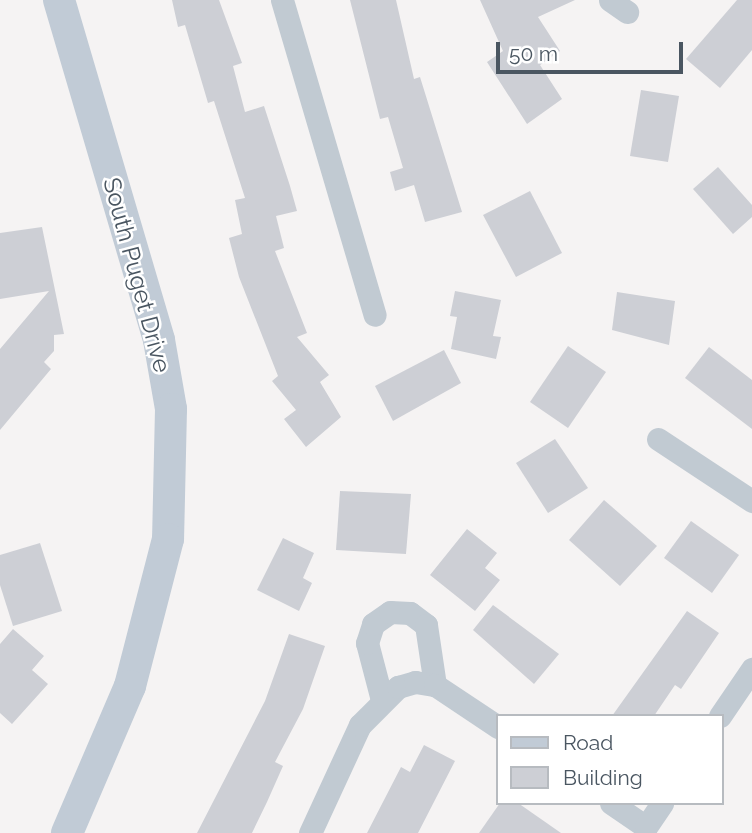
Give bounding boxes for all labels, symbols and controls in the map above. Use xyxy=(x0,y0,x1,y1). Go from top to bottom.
scale bar xyxy=(500,28,687,72)
text: 50 m xyxy=(509,41,558,66)
street label: South Puget Drive xyxy=(97,174,177,376)
legend xyxy=(496,714,724,805)
text: Road xyxy=(563,730,613,755)
text: Building xyxy=(563,765,643,790)

